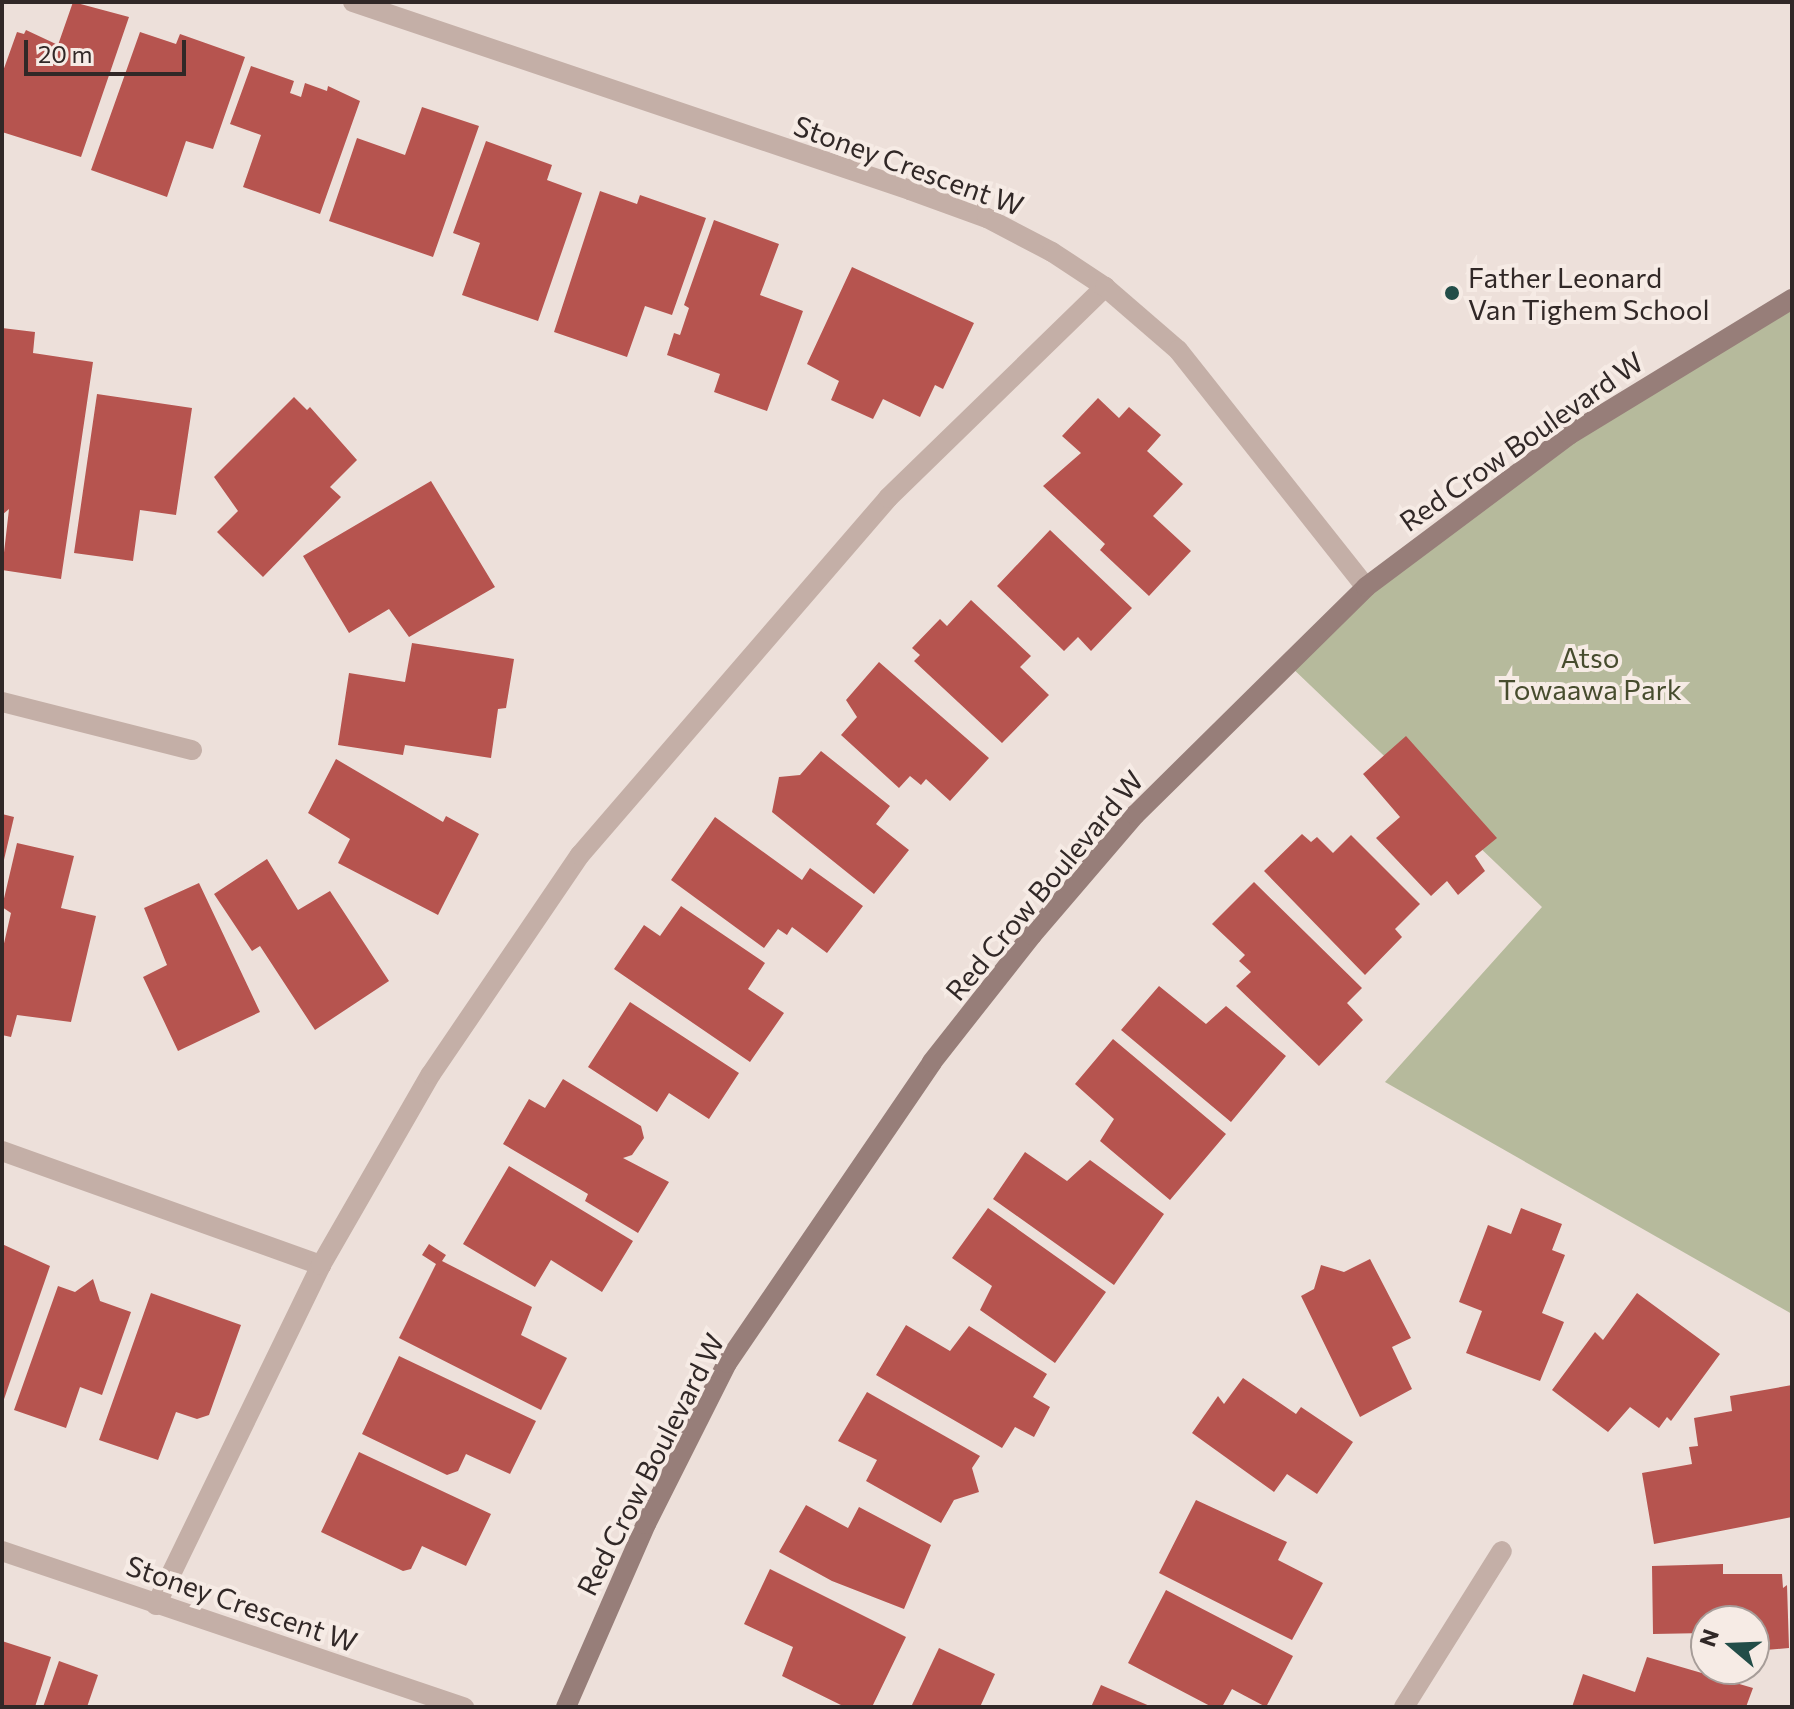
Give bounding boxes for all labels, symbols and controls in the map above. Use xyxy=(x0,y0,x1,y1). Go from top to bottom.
scale bar xyxy=(28,24,190,74)
text: 20 m xyxy=(38,39,92,68)
street label: Stoney Crescent W xyxy=(790,108,1028,222)
place label: Father Leonard Van Tighem School xyxy=(1468,260,1710,326)
marker: Father Leonard Van Tighem School xyxy=(1443,284,1461,302)
street label: Red Crow Boulevard W xyxy=(1393,344,1649,538)
park label: Atso Towaawa Park xyxy=(1498,640,1682,706)
street label: Red Crow Boulevard W xyxy=(938,763,1150,1007)
street label: Red Crow Boulevard W xyxy=(569,1327,731,1601)
street label: Stoney Crescent W xyxy=(122,1548,362,1658)
north arrow xyxy=(1690,1605,1770,1685)
text: N xyxy=(1693,1625,1724,1650)

